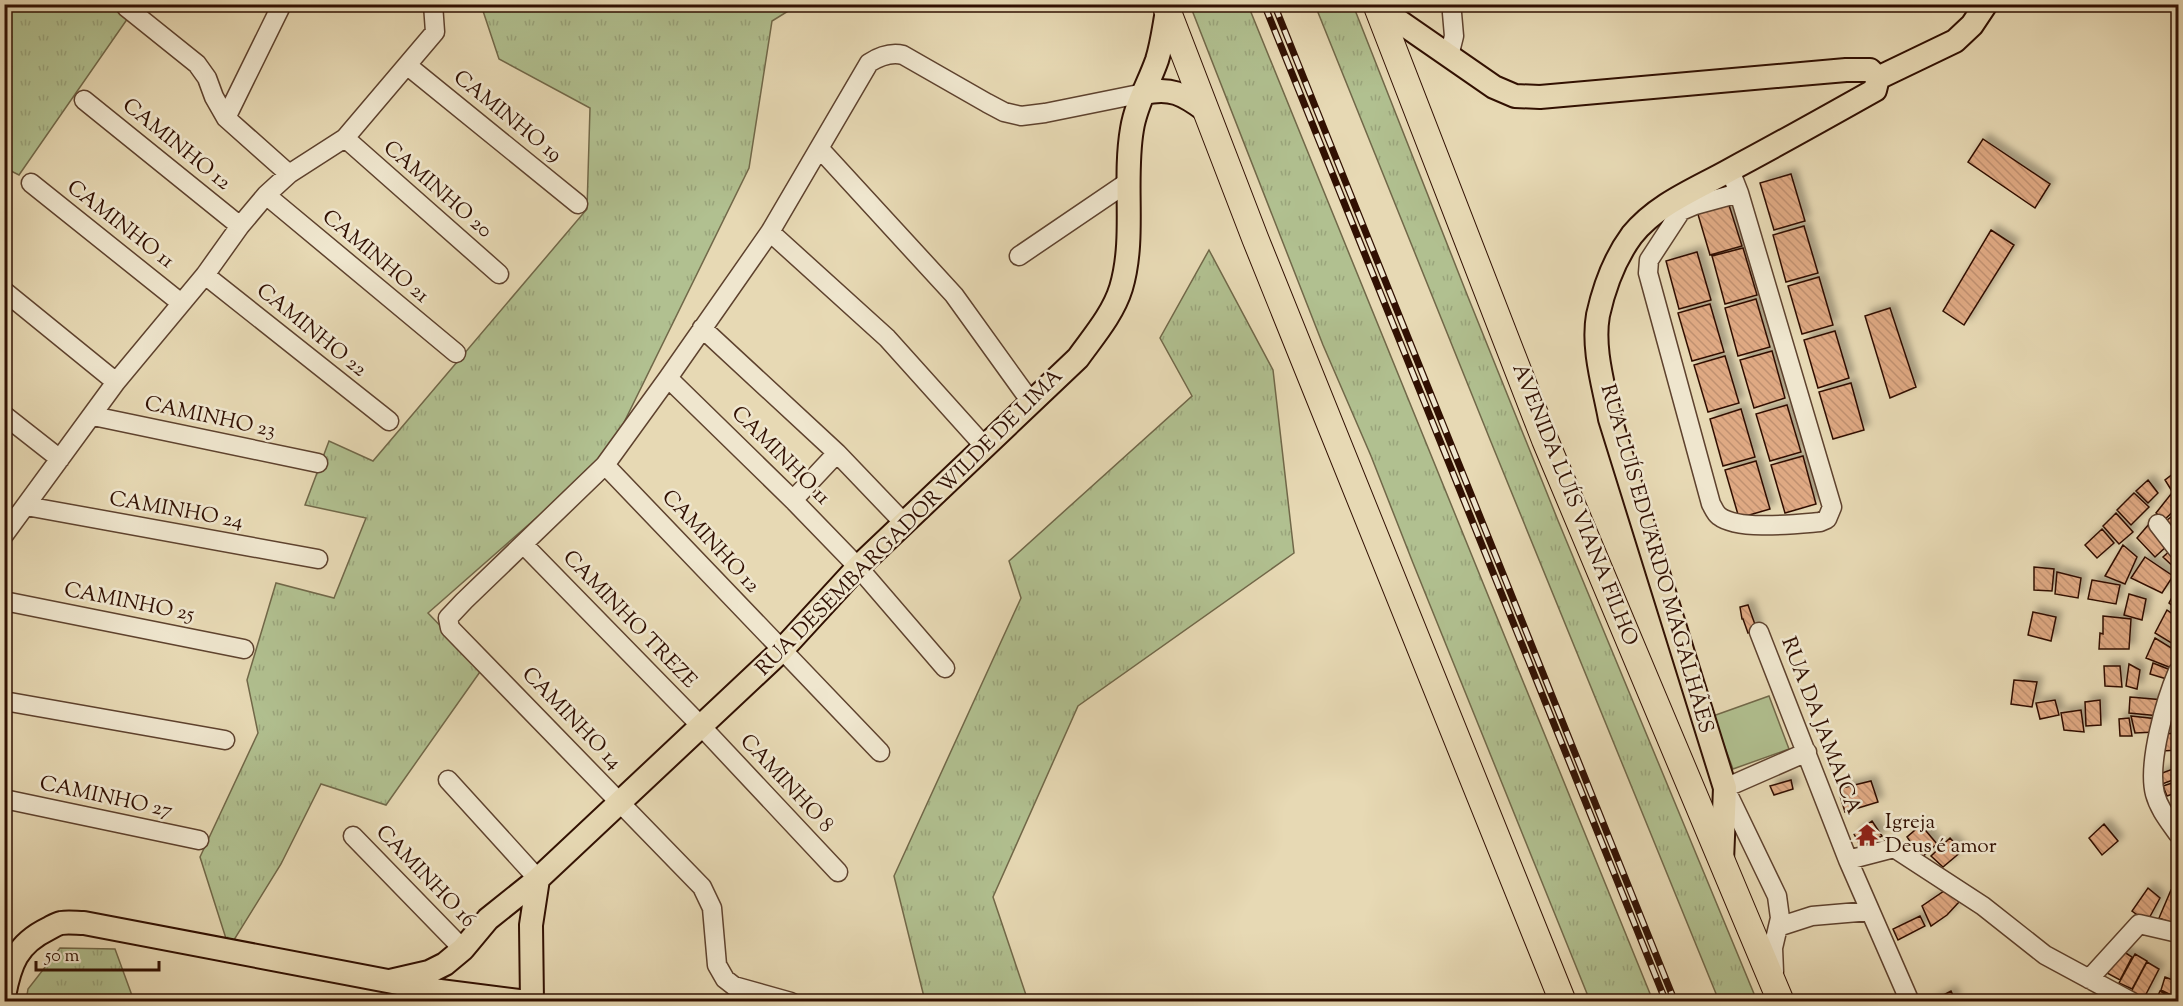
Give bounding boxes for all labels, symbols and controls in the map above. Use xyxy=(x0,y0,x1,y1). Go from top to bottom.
street label: CAMINHO 19 xyxy=(446,64,568,170)
street label: CAMINHO 12 xyxy=(115,92,237,198)
street label: CAMINHO 20 xyxy=(376,134,498,246)
street label: CAMINHO 11 xyxy=(60,173,180,277)
street label: CAMINHO 21 xyxy=(315,203,435,311)
street label: CAMINHO 22 xyxy=(249,277,373,385)
street label: AVENIDA LUÍS VIANA FILHO xyxy=(1504,359,1644,651)
street label: RUA DESEMBARGADOR WILDE DE LIMA xyxy=(750,363,1070,683)
street label: RUA LUÍS EDUARDO MAGALHÃES xyxy=(1592,381,1720,737)
street label: CAMINHO 23 xyxy=(142,389,278,447)
street label: CAMINHO 11 xyxy=(724,400,836,512)
street label: CAMINHO 24 xyxy=(107,484,245,538)
street label: CAMINHO 12 xyxy=(654,484,766,601)
street label: CAMINHO TREZE xyxy=(555,544,703,696)
street label: CAMINHO 25 xyxy=(61,576,197,630)
street label: RUA DA JAMAICA xyxy=(1772,633,1868,819)
street label: CAMINHO 14 xyxy=(514,661,628,777)
street label: CAMINHO 8 xyxy=(732,728,840,840)
street label: CAMINHO 27 xyxy=(37,769,176,827)
place label: Igreja Deus é amor xyxy=(1885,808,1997,862)
street label: CAMINHO 16 xyxy=(368,819,482,935)
temple icon: Igreja Deus é amor xyxy=(1854,822,1880,848)
scale bar xyxy=(36,934,159,972)
text: 50 m xyxy=(44,944,80,970)

